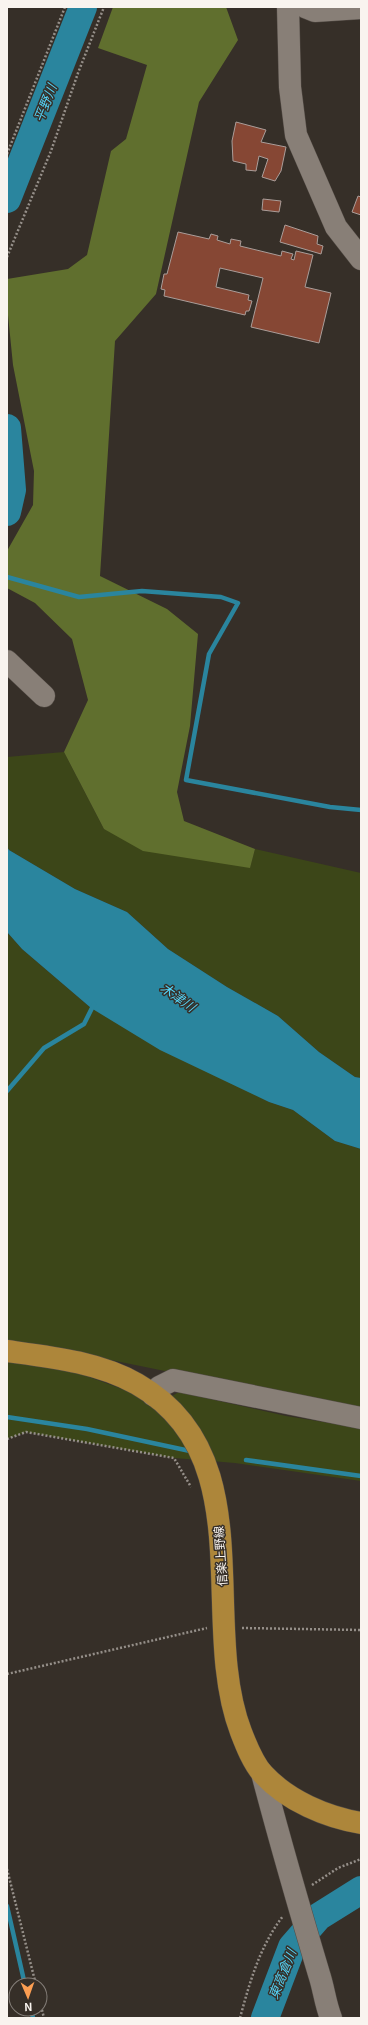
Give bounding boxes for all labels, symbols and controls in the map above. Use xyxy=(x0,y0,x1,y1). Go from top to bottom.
water label: 平野川 xyxy=(28,79,61,124)
water label: 木津川 xyxy=(157,978,201,1017)
street label: 信楽上野線 xyxy=(209,1526,230,1587)
water label: 東高倉川 xyxy=(263,1944,301,2001)
north arrow xyxy=(8,1977,48,2017)
text: N xyxy=(24,2000,33,2016)

